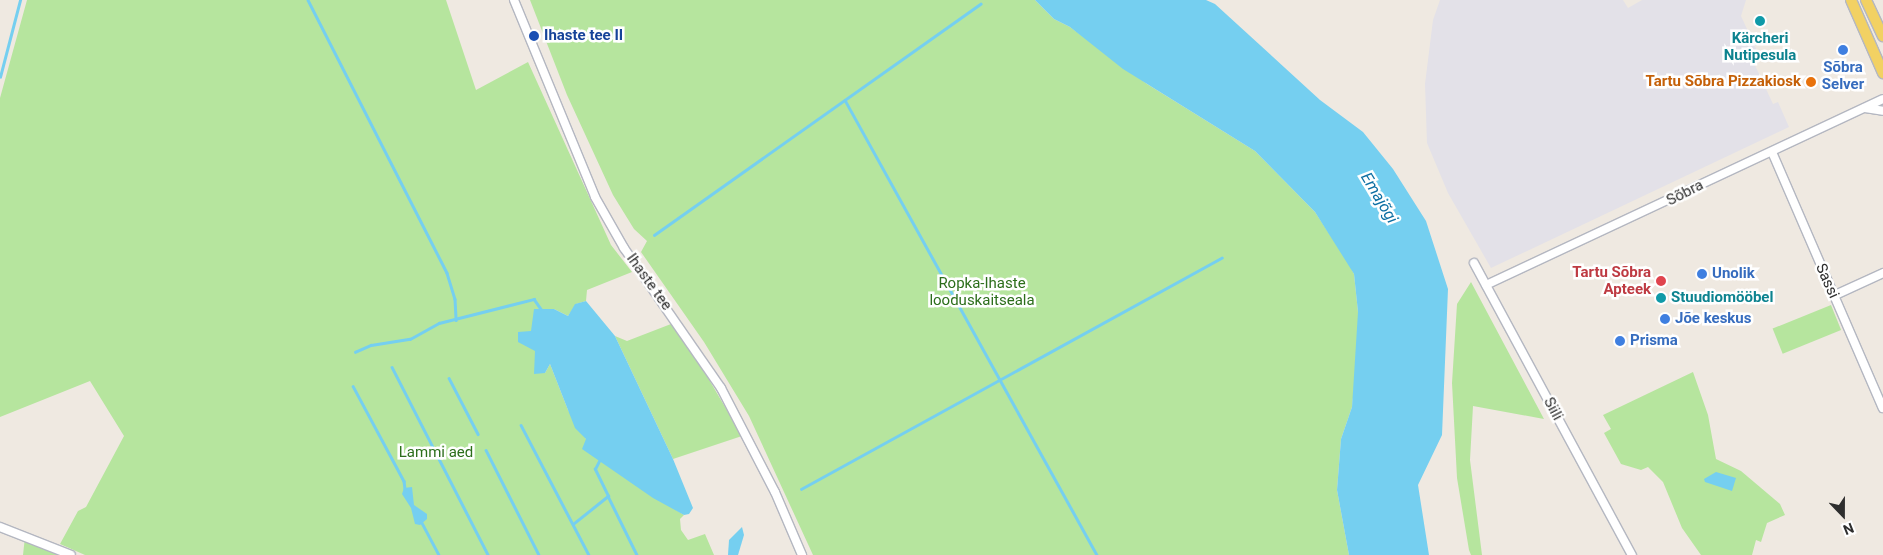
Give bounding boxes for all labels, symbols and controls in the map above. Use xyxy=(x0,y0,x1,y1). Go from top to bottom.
marker: Kärcheri Nutipesula xyxy=(1754,15,1766,27)
place label: Ihaste tee II xyxy=(544,27,623,45)
place label: Kärcheri Nutipesula xyxy=(1724,29,1796,64)
marker: Ihaste tee II xyxy=(528,30,540,42)
marker: Sõbra Selver xyxy=(1837,44,1849,56)
place label: Sõbra Selver xyxy=(1822,58,1864,93)
place label: Tartu Sõbra Pizzakiosk xyxy=(1645,73,1801,91)
marker: Tartu Sõbra Pizzakiosk xyxy=(1805,76,1817,88)
water label: Emajõgi xyxy=(1356,169,1402,227)
street label: Sõbra xyxy=(1664,176,1706,210)
street label: Ihaste tee xyxy=(622,250,676,314)
street label: Sassi xyxy=(1811,261,1843,301)
place label: Tartu Sõbra Apteek xyxy=(1572,263,1651,298)
place label: Unolik xyxy=(1712,265,1755,283)
marker: Unolik xyxy=(1696,268,1708,280)
park label: Ropka-Ihaste looduskaitseala xyxy=(929,274,1035,309)
marker: Tartu Sõbra Apteek xyxy=(1655,275,1667,287)
place label: Stuudiomööbel xyxy=(1671,289,1773,307)
marker: Stuudiomööbel xyxy=(1655,292,1667,304)
place label: Jõe keskus xyxy=(1675,310,1751,328)
marker: Jõe keskus xyxy=(1659,313,1671,325)
place label: Prisma xyxy=(1630,332,1678,350)
marker: Prisma xyxy=(1614,335,1626,347)
street label: Siili xyxy=(1540,394,1566,424)
park label: Lammi aed xyxy=(399,444,473,462)
north arrow xyxy=(1818,490,1868,540)
text: N xyxy=(1841,520,1856,538)

